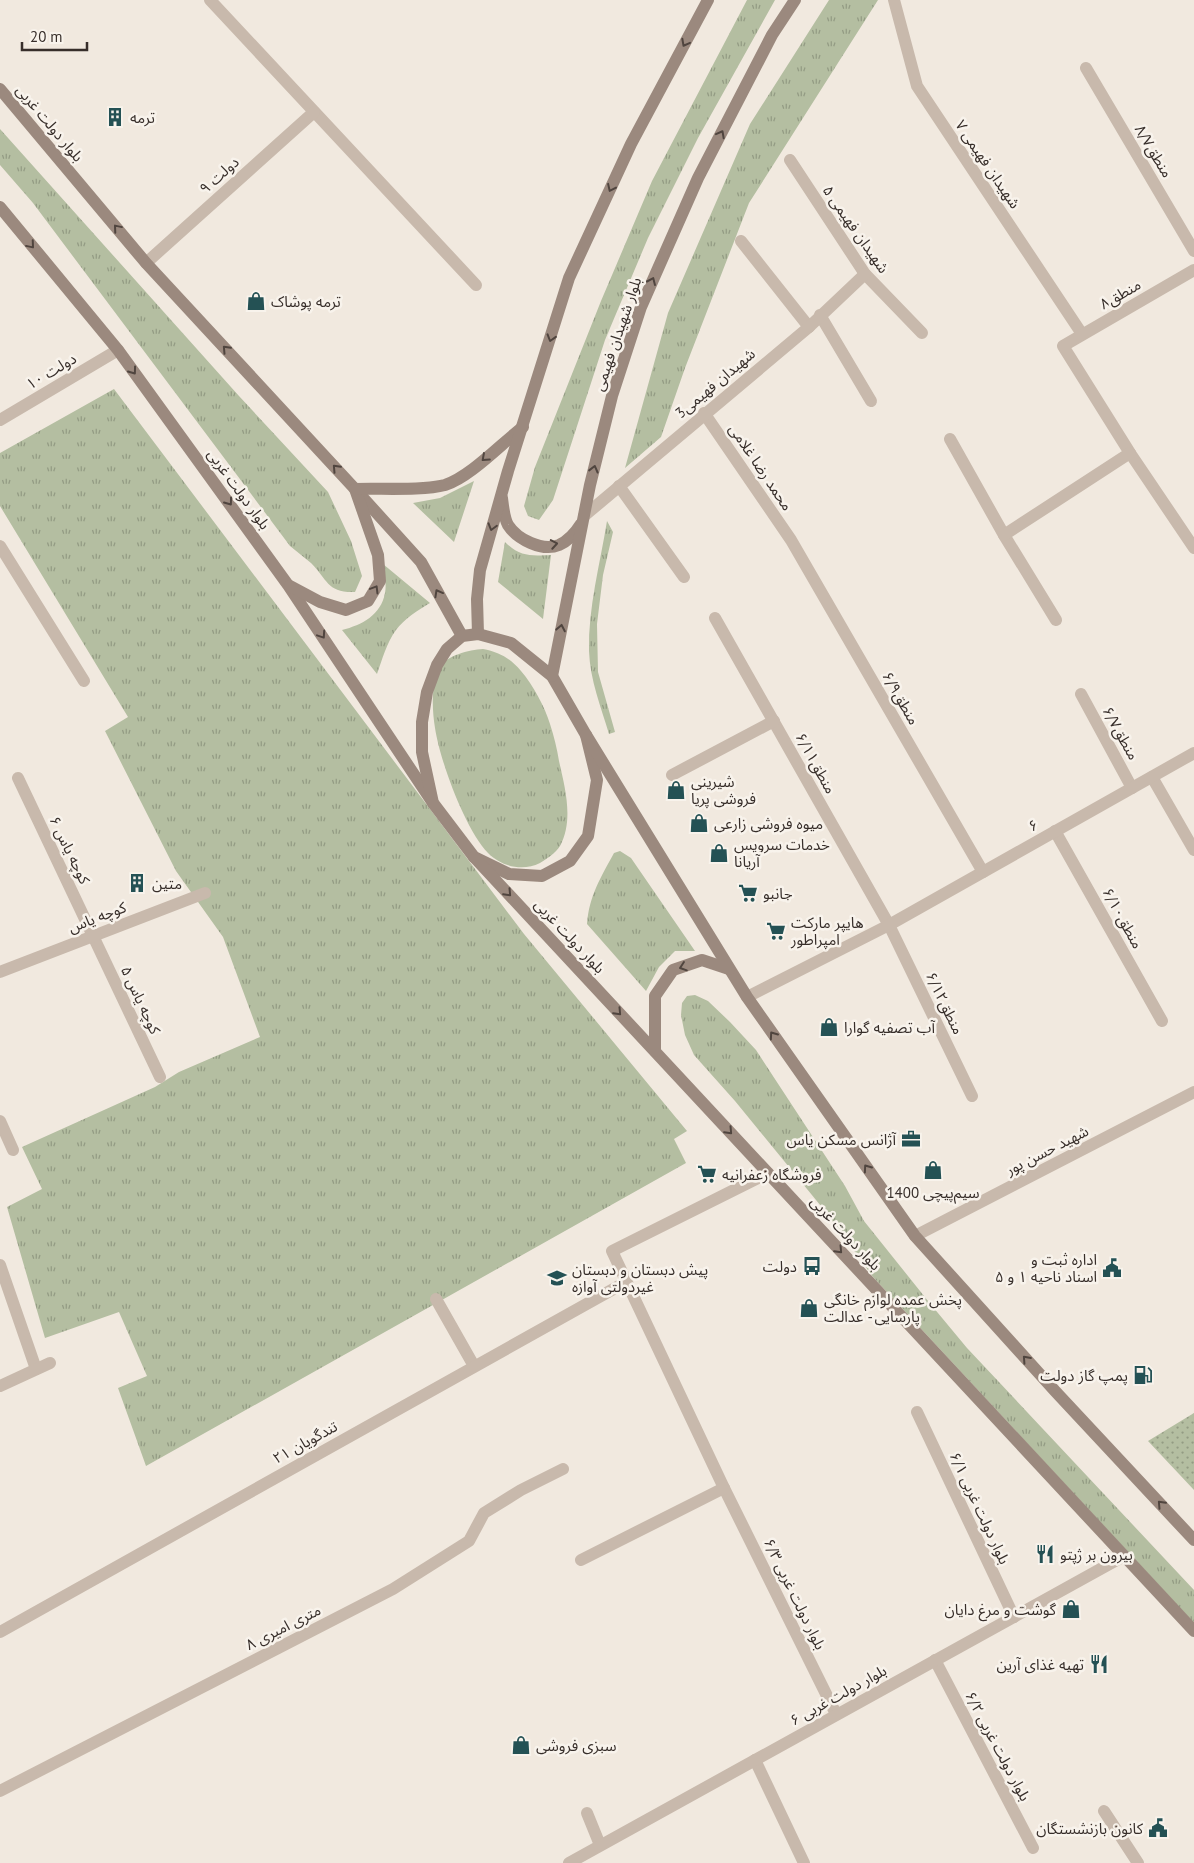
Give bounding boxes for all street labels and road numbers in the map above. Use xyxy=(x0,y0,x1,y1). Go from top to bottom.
street label: بلوار دولت غربی xyxy=(12,81,88,165)
street label: شهیدان فهیمی ۷ xyxy=(951,116,1025,212)
street label: منطق۸/۷ xyxy=(1130,121,1177,181)
street label: ۹ دولت xyxy=(195,152,243,198)
street label: شهیدان فهیمی ۵ xyxy=(819,181,893,277)
street label: بلوار شهیدان فهیمی xyxy=(589,275,645,393)
street label: منطق۸ xyxy=(1096,275,1144,314)
street label: 3شهیدان فهیمی xyxy=(671,344,759,422)
street label: ۱۰ دولت xyxy=(22,349,80,393)
street label: محمد رضا غلامی xyxy=(725,420,797,514)
street label: بلوار دولت غربی xyxy=(203,445,275,533)
street label: منطق۶/۹ xyxy=(877,668,924,728)
street label: منطق۶/۷ xyxy=(1098,703,1143,764)
street label: منطق۶/۱۱ xyxy=(791,729,841,797)
street label: کوچه یاس ۶ xyxy=(45,813,95,888)
street label: ۶ xyxy=(1025,815,1041,835)
street label: منطق۶/۱۰ xyxy=(1098,884,1148,952)
street label: بلوار دولت غربی xyxy=(531,895,609,977)
street label: کوچه یاس xyxy=(65,897,130,938)
street label: کوچه یاس ۵ xyxy=(116,963,165,1038)
street label: منطق۶/۱۲ xyxy=(921,969,968,1038)
street label: شهید حسن پور xyxy=(1001,1121,1092,1180)
street label: بلوار دولت غربی xyxy=(807,1192,885,1274)
street label: ۲۱ تندگویان xyxy=(269,1416,341,1468)
street label: بلوار دولت غربی ۶/۱ xyxy=(946,1449,1014,1567)
street label: بلوار دولت غربی ۶/۳ xyxy=(760,1535,830,1653)
street label: ۸ متری امیری xyxy=(242,1600,324,1654)
street label: بلوار دولت غربی ۶ xyxy=(786,1661,890,1729)
street label: بلوار دولت غربی ۶/۲ xyxy=(961,1688,1035,1804)

